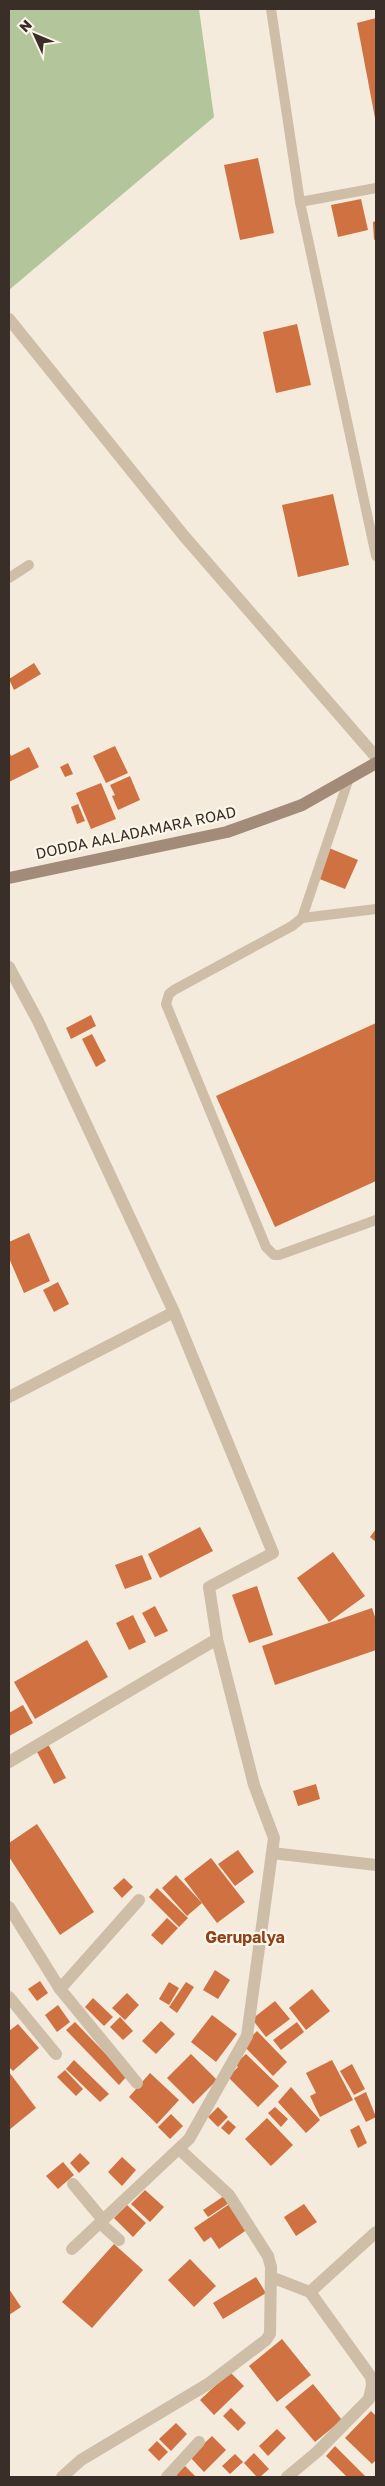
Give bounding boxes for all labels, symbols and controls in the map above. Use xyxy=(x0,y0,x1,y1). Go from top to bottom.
north arrow xyxy=(10,10,60,60)
text: N xyxy=(15,16,35,35)
street label: DODDA AALADAMARA ROAD xyxy=(34,802,238,862)
district label: Gerupalya xyxy=(205,1927,285,1947)

